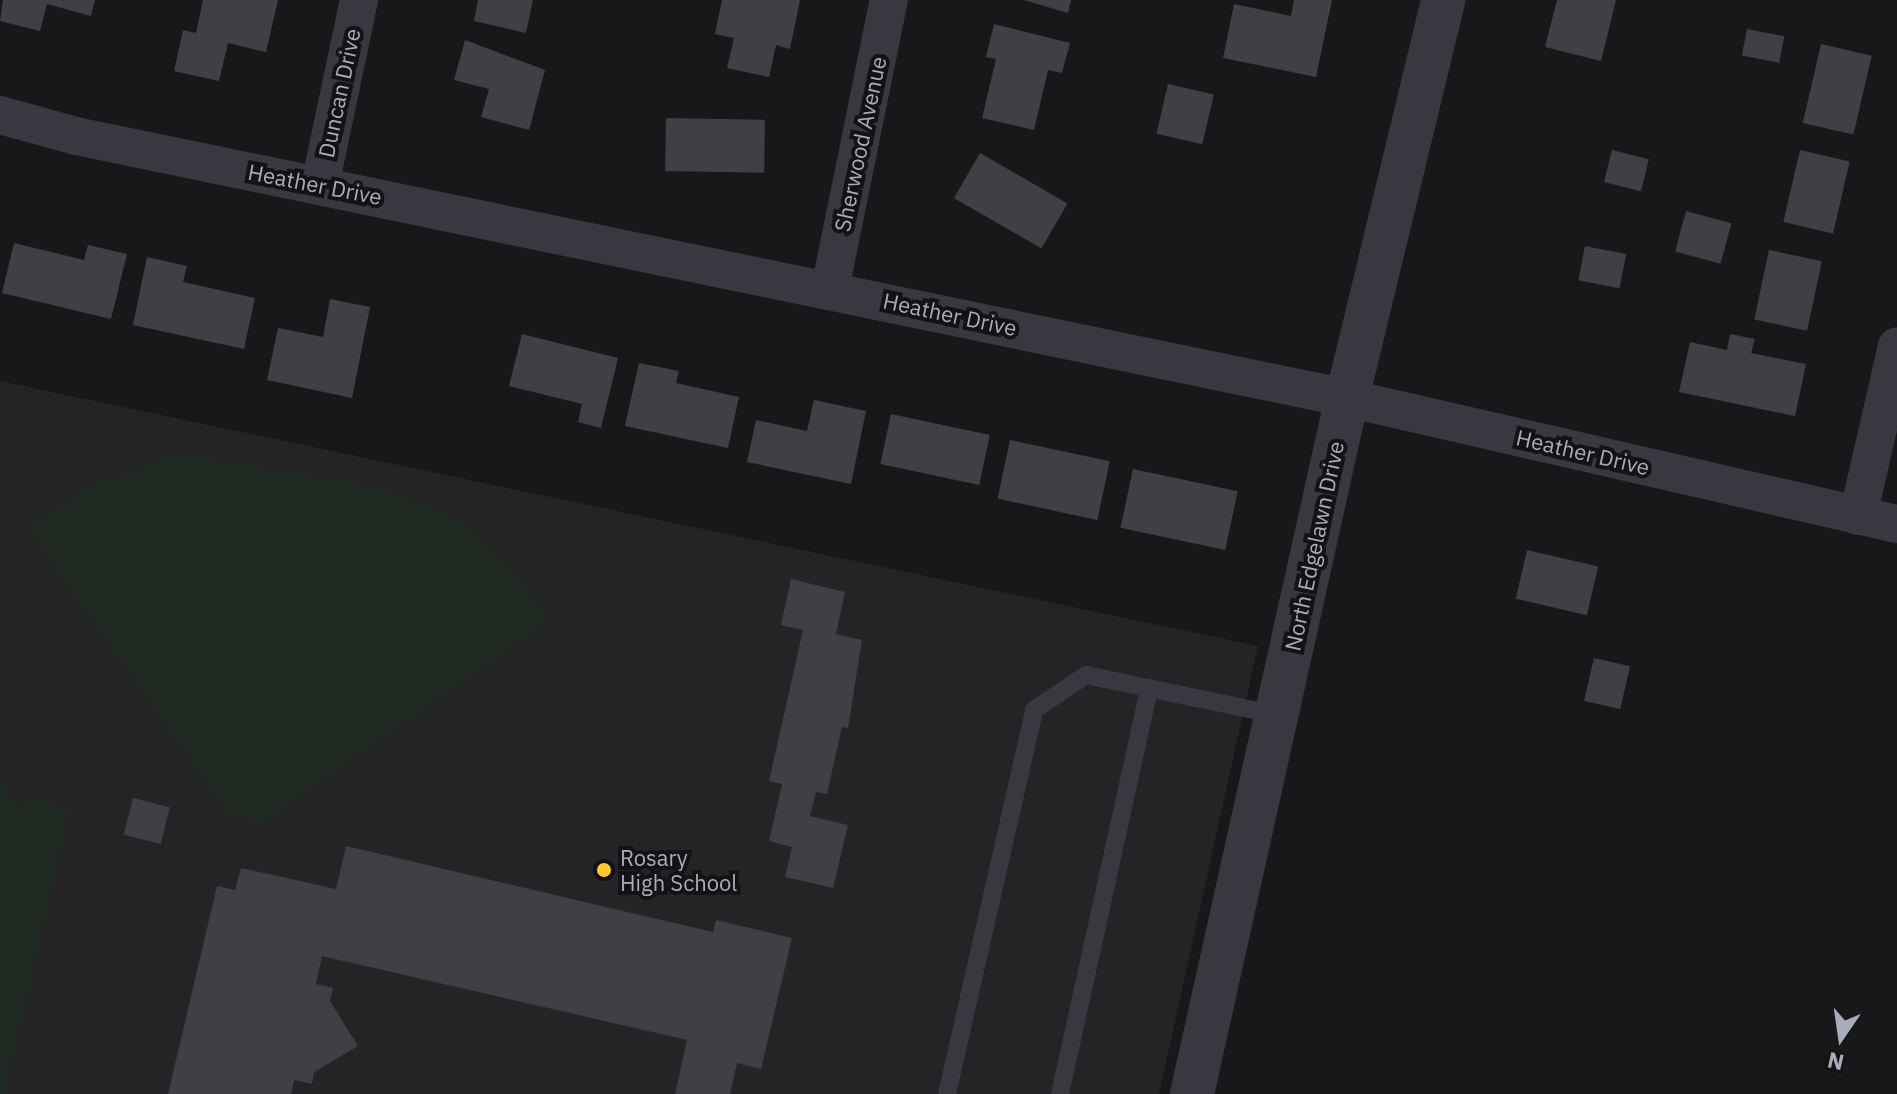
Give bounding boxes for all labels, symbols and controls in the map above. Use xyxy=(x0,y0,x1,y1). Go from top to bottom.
street label: Duncan Drive xyxy=(312,26,366,160)
street label: Sherwood Avenue xyxy=(829,54,891,234)
street label: Heather Drive xyxy=(246,158,384,210)
street label: Heather Drive xyxy=(881,287,1019,341)
street label: Heather Drive xyxy=(1514,424,1652,480)
street label: North Edgelawn Drive xyxy=(1279,439,1349,653)
place label: Rosary High School xyxy=(620,844,737,896)
marker: Rosary High School xyxy=(595,861,613,879)
north arrow xyxy=(1801,998,1881,1078)
text: N xyxy=(1824,1046,1847,1078)

